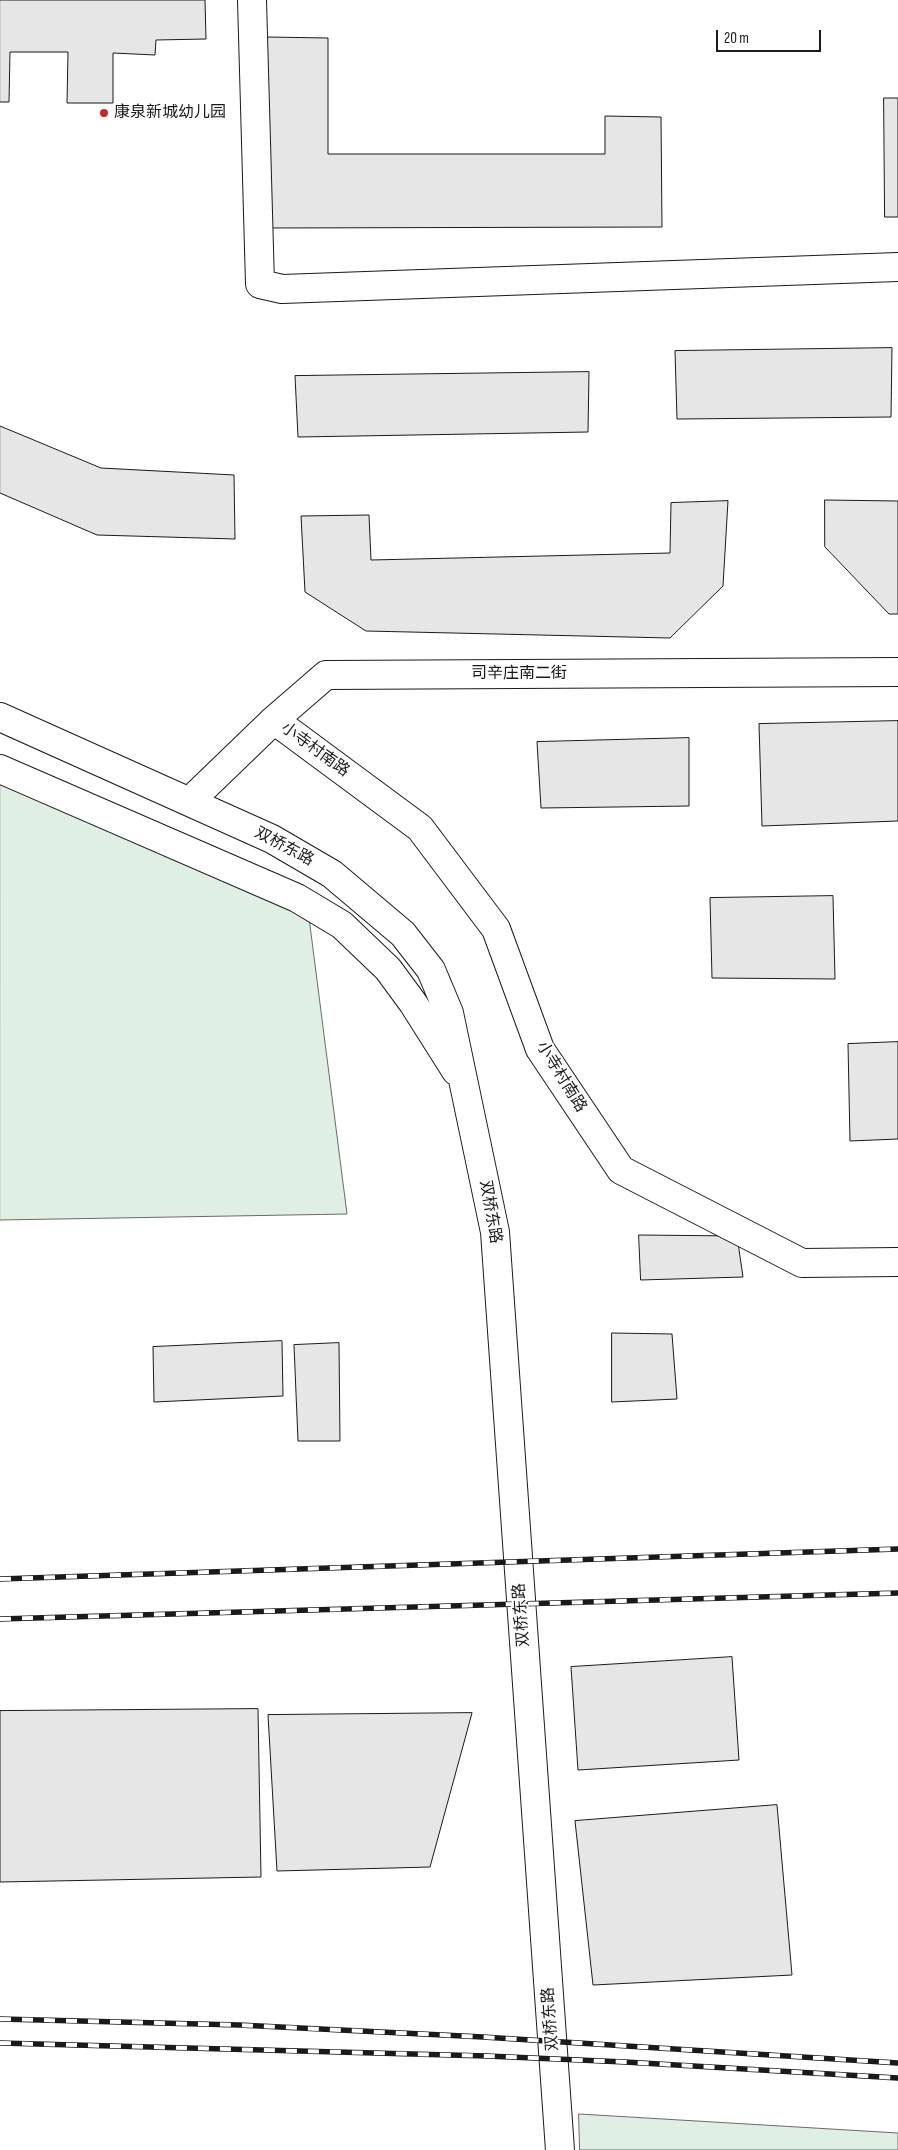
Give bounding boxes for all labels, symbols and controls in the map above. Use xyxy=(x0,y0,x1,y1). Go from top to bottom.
scale bar xyxy=(718,20,823,52)
text: 20 m xyxy=(724,29,749,48)
place label: 康泉新城幼儿园 xyxy=(114,103,226,123)
marker: 康泉新城幼儿园 xyxy=(98,107,110,119)
street label: 司辛庄南二街 xyxy=(471,664,567,684)
street label: 小寺村南路 xyxy=(277,719,353,781)
street label: 双桥东路 xyxy=(251,824,317,870)
street label: 小寺村南路 xyxy=(532,1038,590,1116)
street label: 双桥东路 xyxy=(475,1179,505,1245)
street label: 双桥东路 xyxy=(510,1582,534,1648)
street label: 双桥东路 xyxy=(539,1986,563,2052)

